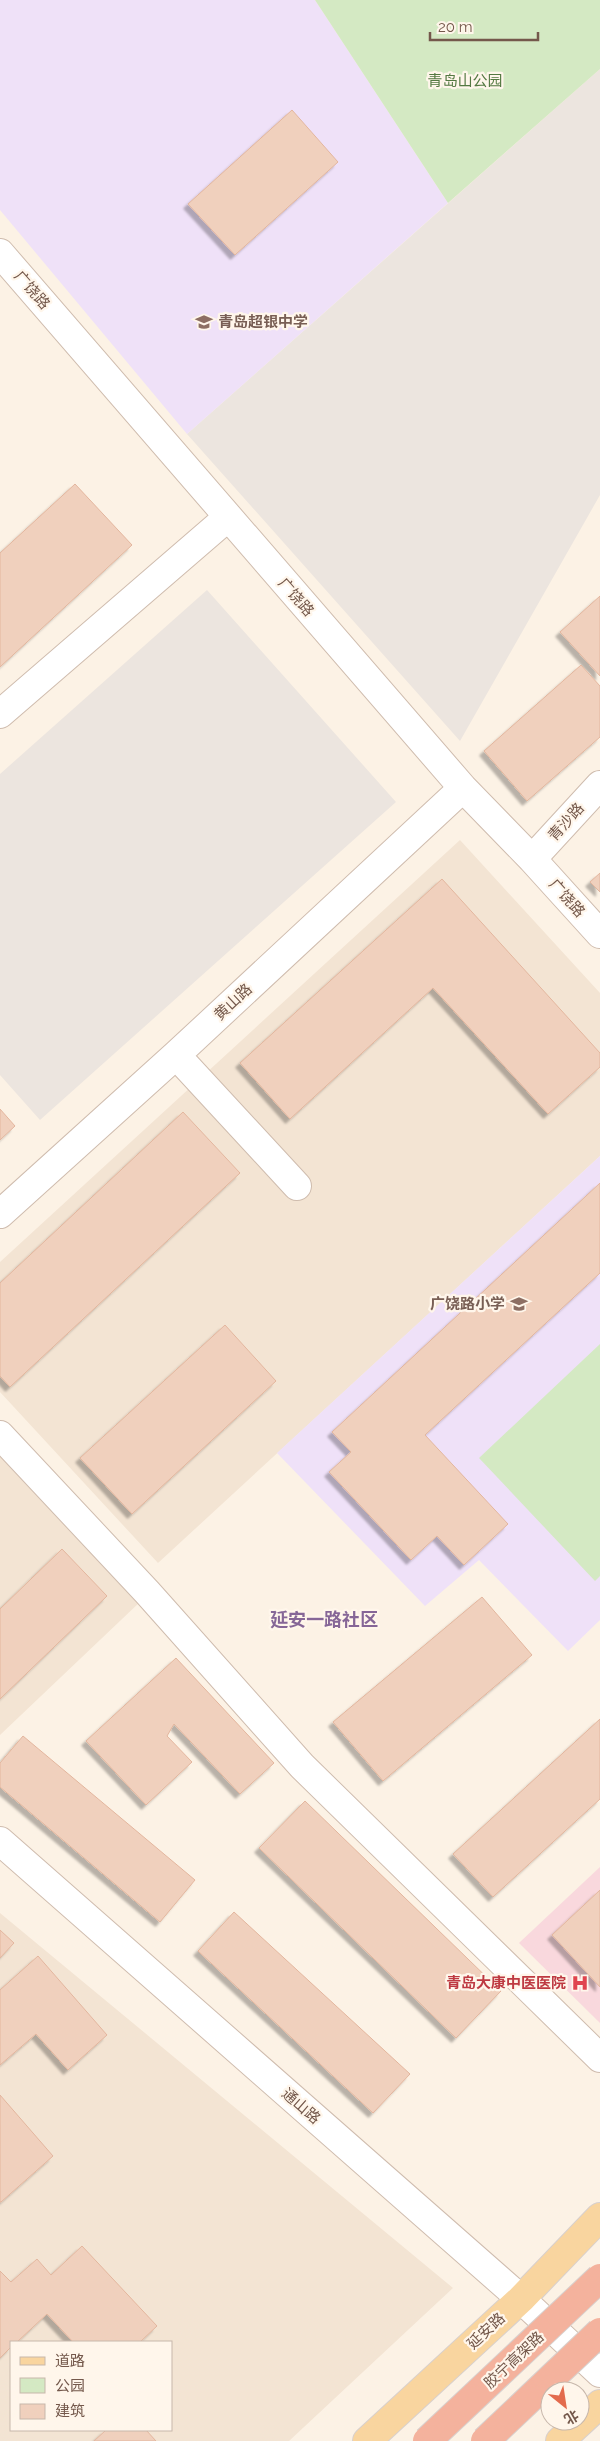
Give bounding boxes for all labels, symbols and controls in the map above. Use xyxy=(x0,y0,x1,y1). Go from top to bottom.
scale bar xyxy=(430,10,538,42)
text: 20 m xyxy=(438,18,473,36)
park label: 青岛山公园 xyxy=(427,72,503,90)
street label: 广饶路 xyxy=(10,267,54,313)
school or university icon: 青岛超银中学 xyxy=(194,312,214,332)
place label: 青岛超银中学 xyxy=(218,313,308,331)
street label: 广饶路 xyxy=(274,574,318,620)
street label: 青沙路 xyxy=(544,799,588,845)
street label: 广饶路 xyxy=(545,875,589,921)
street label: 黄山路 xyxy=(210,980,256,1024)
school or university icon: 广饶路小学 xyxy=(509,1294,529,1314)
place label: 广饶路小学 xyxy=(430,1295,505,1313)
district label: 延安一路社区 xyxy=(270,1609,378,1630)
hospital icon: 青岛大康中医医院 xyxy=(570,1973,590,1993)
place label: 青岛大康中医医院 xyxy=(446,1974,566,1992)
street label: 通山路 xyxy=(278,2084,324,2128)
street label: 延安路 xyxy=(463,2309,509,2353)
street label: 胶宁高架路 xyxy=(480,2328,548,2392)
legend xyxy=(10,2341,172,2431)
text: 道路 xyxy=(55,2352,85,2370)
text: 公园 xyxy=(55,2377,85,2395)
north arrow xyxy=(540,2381,590,2431)
text: 建筑 xyxy=(55,2402,85,2420)
text: 北 xyxy=(561,2407,582,2428)

